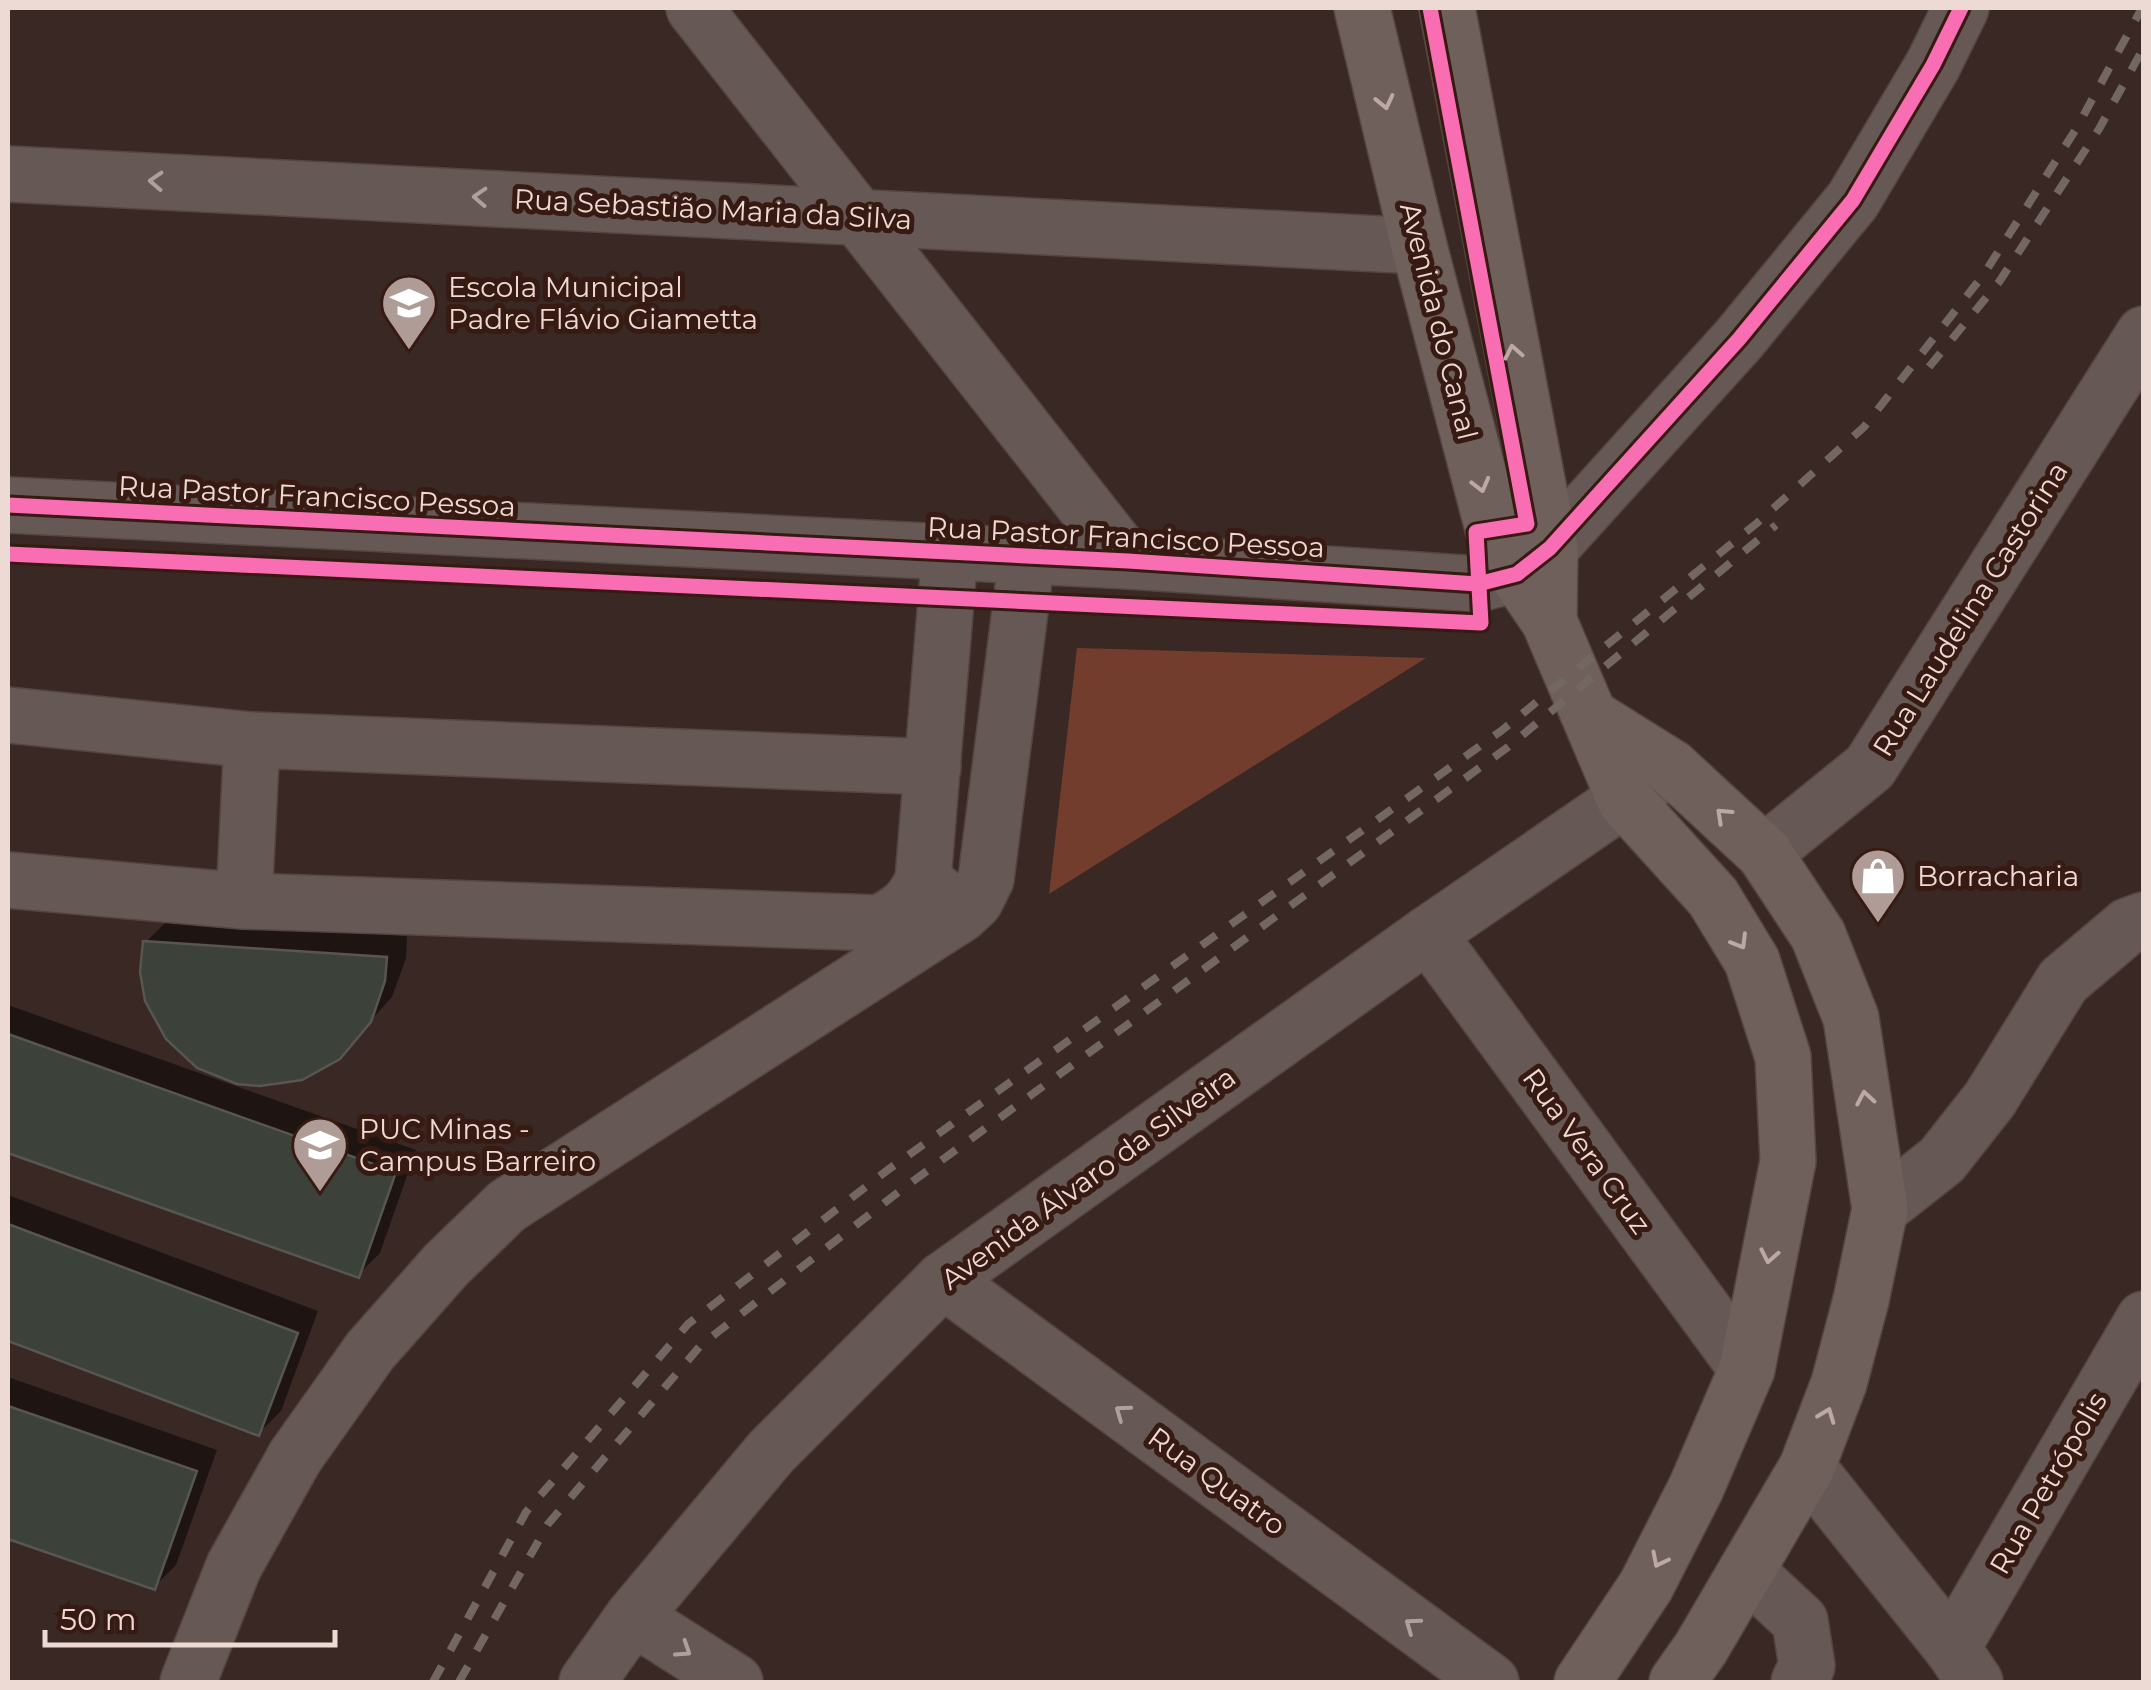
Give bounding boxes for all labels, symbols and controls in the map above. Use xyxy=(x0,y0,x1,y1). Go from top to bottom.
one-way arrow xyxy=(1373,93,1394,110)
one-way arrow xyxy=(147,171,163,192)
street label: Rua Sebastião Maria da Silva xyxy=(513,182,913,236)
one-way arrow xyxy=(472,187,488,208)
street label: Avenida do Canal xyxy=(1393,199,1485,443)
place label: Escola Municipal Padre Flávio Giametta xyxy=(448,270,758,336)
school or university icon: Escola Municipal Padre Flávio Giametta xyxy=(379,273,439,352)
one-way arrow xyxy=(1503,344,1524,361)
street label: Rua Laudelina Castorina xyxy=(1865,456,2075,762)
street label: Rua Pastor Francisco Pessoa xyxy=(117,469,517,523)
one-way arrow xyxy=(1470,476,1491,493)
street label: Rua Pastor Francisco Pessoa xyxy=(926,510,1326,564)
one-way arrow xyxy=(1716,809,1735,827)
shop icon: Borracharia xyxy=(1848,846,1908,925)
place label: Borracharia xyxy=(1917,859,2079,893)
one-way arrow xyxy=(1728,931,1747,949)
street label: Avenida Álvaro da Silveira xyxy=(934,1060,1242,1296)
street label: Rua Vera Cruz xyxy=(1516,1062,1658,1240)
one-way arrow xyxy=(1855,1090,1876,1106)
place label: PUC Minas - Campus Barreiro xyxy=(359,1112,596,1178)
school or university icon: PUC Minas - Campus Barreiro xyxy=(290,1115,350,1194)
one-way arrow xyxy=(1759,1248,1780,1265)
street label: Rua Petrópolis xyxy=(1982,1386,2114,1580)
one-way arrow xyxy=(1115,1406,1133,1423)
one-way arrow xyxy=(1815,1407,1835,1425)
street label: Rua Quatro xyxy=(1142,1420,1292,1542)
one-way arrow xyxy=(1652,1549,1671,1567)
scale bar xyxy=(45,1585,335,1647)
text: 50 m xyxy=(60,1601,137,1638)
one-way arrow xyxy=(1405,1619,1423,1636)
one-way arrow xyxy=(673,1637,691,1656)

